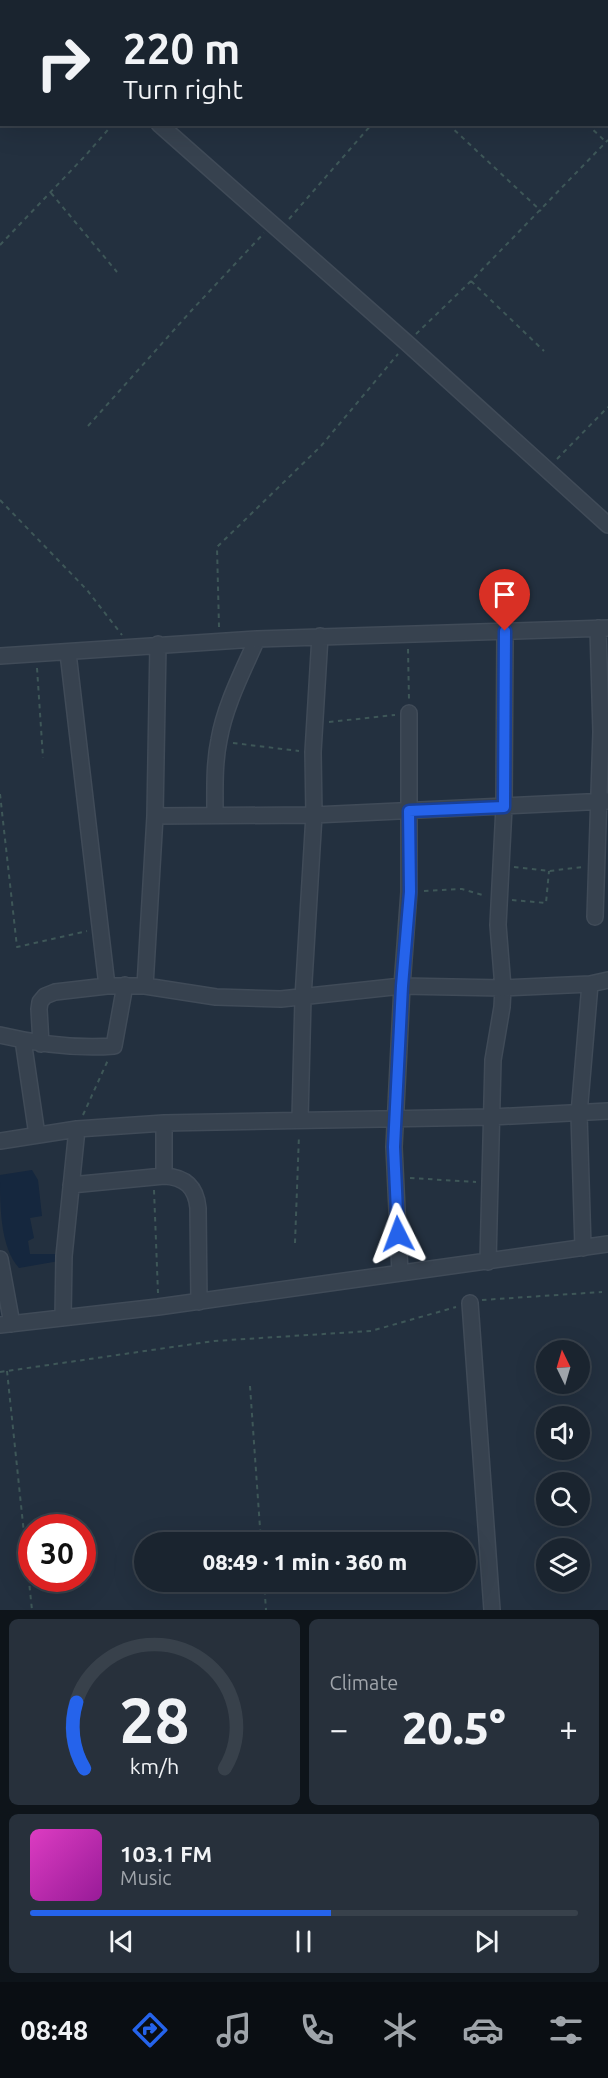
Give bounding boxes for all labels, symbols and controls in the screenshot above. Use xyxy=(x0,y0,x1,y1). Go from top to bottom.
icon: right xyxy=(24,24,102,102)
text: 220 m xyxy=(123,25,240,72)
text: Turn right xyxy=(123,74,243,104)
pin xyxy=(479,569,530,631)
icon: arrive xyxy=(488,578,521,611)
position arrow xyxy=(366,1202,430,1266)
north arrow xyxy=(536,1340,590,1394)
map controls xyxy=(536,1340,590,1592)
button: sound xyxy=(536,1406,590,1460)
button: search xyxy=(536,1472,590,1526)
speed limit sign: 30 xyxy=(18,1514,96,1592)
button: layers xyxy=(536,1538,590,1592)
text: 08:49 · 1 min · 360 m xyxy=(203,1549,407,1574)
text: Climate xyxy=(330,1671,398,1694)
text: 28 xyxy=(119,1685,189,1755)
text: 20.5° xyxy=(402,1702,506,1753)
text: − xyxy=(330,1710,348,1747)
text: + xyxy=(559,1710,578,1747)
text: km/h xyxy=(129,1754,179,1778)
text: 103.1 FM xyxy=(120,1841,212,1866)
text: Music xyxy=(120,1866,172,1889)
icon: previous xyxy=(105,1925,138,1958)
icon: pause xyxy=(287,1925,320,1958)
icon: next xyxy=(470,1925,503,1958)
icon: directions xyxy=(129,2009,171,2051)
icon: music xyxy=(213,2009,255,2051)
icon: phone xyxy=(296,2009,338,2051)
icon: climate xyxy=(379,2009,421,2051)
icon: car xyxy=(462,2009,504,2051)
icon: filters xyxy=(545,2009,587,2051)
text: 08:48 xyxy=(21,2015,88,2045)

